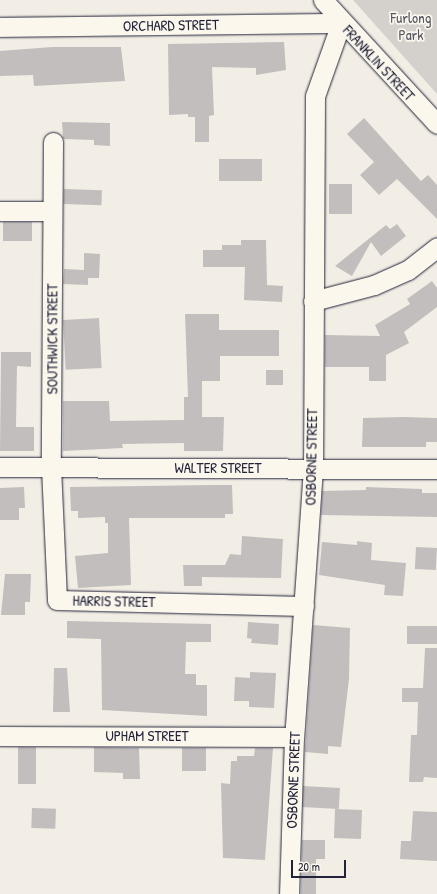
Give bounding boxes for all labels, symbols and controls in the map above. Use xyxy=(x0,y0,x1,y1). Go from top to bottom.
park label: Furlong Park xyxy=(391,8,431,43)
street label: ORCHARD STREET xyxy=(123,15,219,35)
street label: FRANKLIN STREET xyxy=(339,21,419,105)
street label: SOUTHWICK STREET xyxy=(43,284,61,394)
street label: OSBORNE STREET xyxy=(301,408,321,506)
street label: WALTER STREET xyxy=(174,459,262,477)
street label: HARRIS STREET xyxy=(72,591,156,611)
street label: UPHAM STREET xyxy=(105,727,189,745)
street label: OSBORNE STREET xyxy=(282,731,304,829)
scale bar xyxy=(293,852,348,878)
text: 20 m xyxy=(298,858,320,875)

